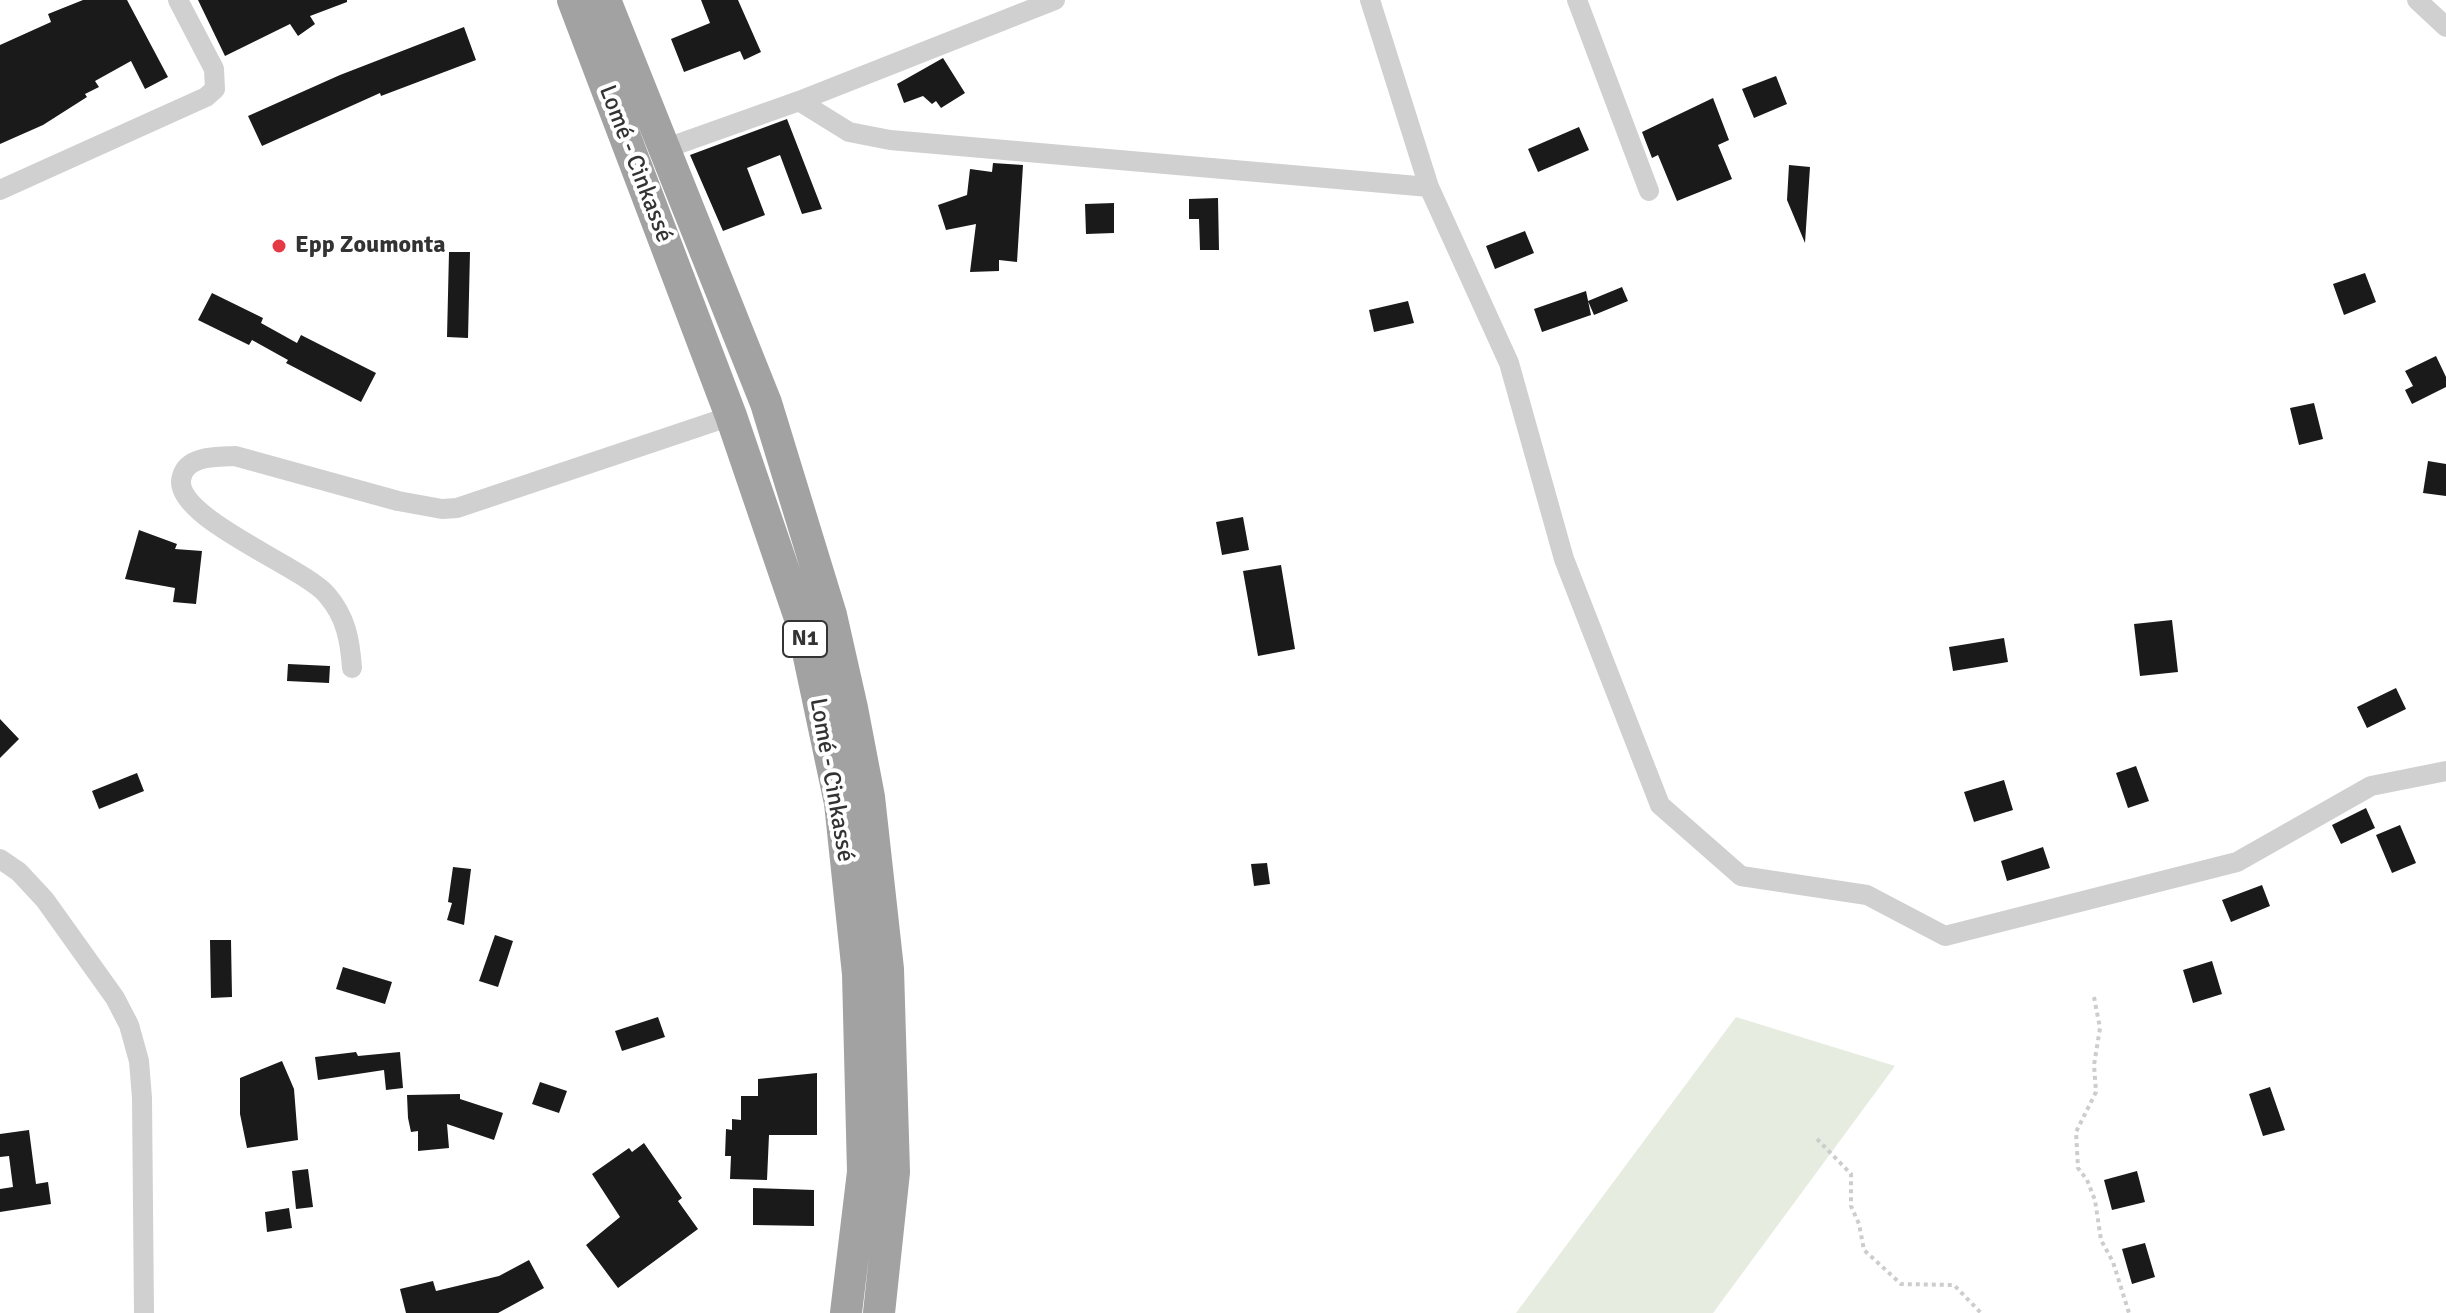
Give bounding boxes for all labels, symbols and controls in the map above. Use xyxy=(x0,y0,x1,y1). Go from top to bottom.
street label: Lomé - Cinkassé xyxy=(592,81,678,247)
place label: Epp Zoumonta xyxy=(295,232,446,260)
marker: Epp Zoumonta xyxy=(270,237,288,255)
road number: N1 xyxy=(783,621,827,657)
street label: Lomé - Cinkassé xyxy=(802,696,860,864)

